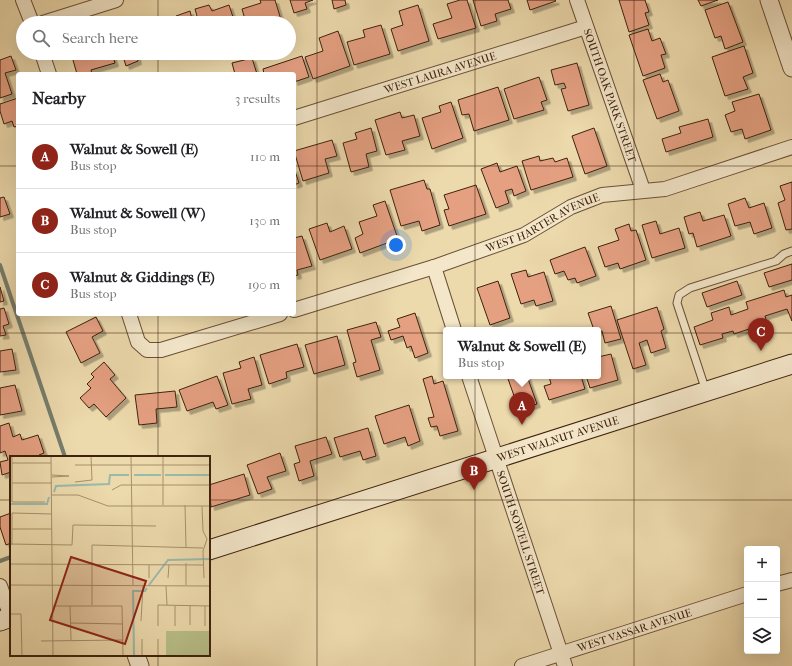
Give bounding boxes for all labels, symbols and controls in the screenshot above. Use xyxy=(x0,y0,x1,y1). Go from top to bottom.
search box xyxy=(16,16,296,60)
icon: search xyxy=(30,27,52,49)
street label: SOUTH OAK PARK STREET xyxy=(580,27,639,165)
text: Search here xyxy=(62,29,138,47)
street label: WEST LAURA AVENUE xyxy=(382,49,498,97)
text: Nearby xyxy=(32,88,86,108)
text: 3 results xyxy=(235,91,280,106)
text: Walnut & Sowell (E) xyxy=(70,140,198,158)
text: A xyxy=(41,149,49,164)
text: 110 m xyxy=(250,149,280,164)
text: Bus stop xyxy=(70,158,116,173)
street label: WEST HARTER AVENUE xyxy=(483,191,602,255)
text: Walnut & Sowell (W) xyxy=(70,204,205,222)
text: B xyxy=(41,213,49,228)
text: 130 m xyxy=(249,213,280,228)
text: Bus stop xyxy=(70,222,116,237)
your location xyxy=(386,235,406,255)
text: Walnut & Giddings (E) xyxy=(70,268,215,286)
text: C xyxy=(41,277,49,292)
text: 190 m xyxy=(248,277,280,292)
text: Bus stop xyxy=(70,286,116,301)
pin: C xyxy=(748,318,774,351)
popup xyxy=(443,327,601,379)
text: Walnut & Sowell (E) xyxy=(458,337,586,355)
text: Bus stop xyxy=(458,355,504,370)
pin: A xyxy=(509,392,535,425)
street label: WEST WALNUT AVENUE xyxy=(494,414,621,465)
inset map xyxy=(10,456,210,656)
pin: B xyxy=(461,457,487,490)
street label: SOUTH SOWELL STREET xyxy=(494,469,547,597)
map controls xyxy=(744,546,780,654)
button: + xyxy=(744,546,780,582)
button: − xyxy=(744,582,780,618)
street label: WEST VASSAR AVENUE xyxy=(575,606,694,655)
button: layers xyxy=(744,618,780,654)

